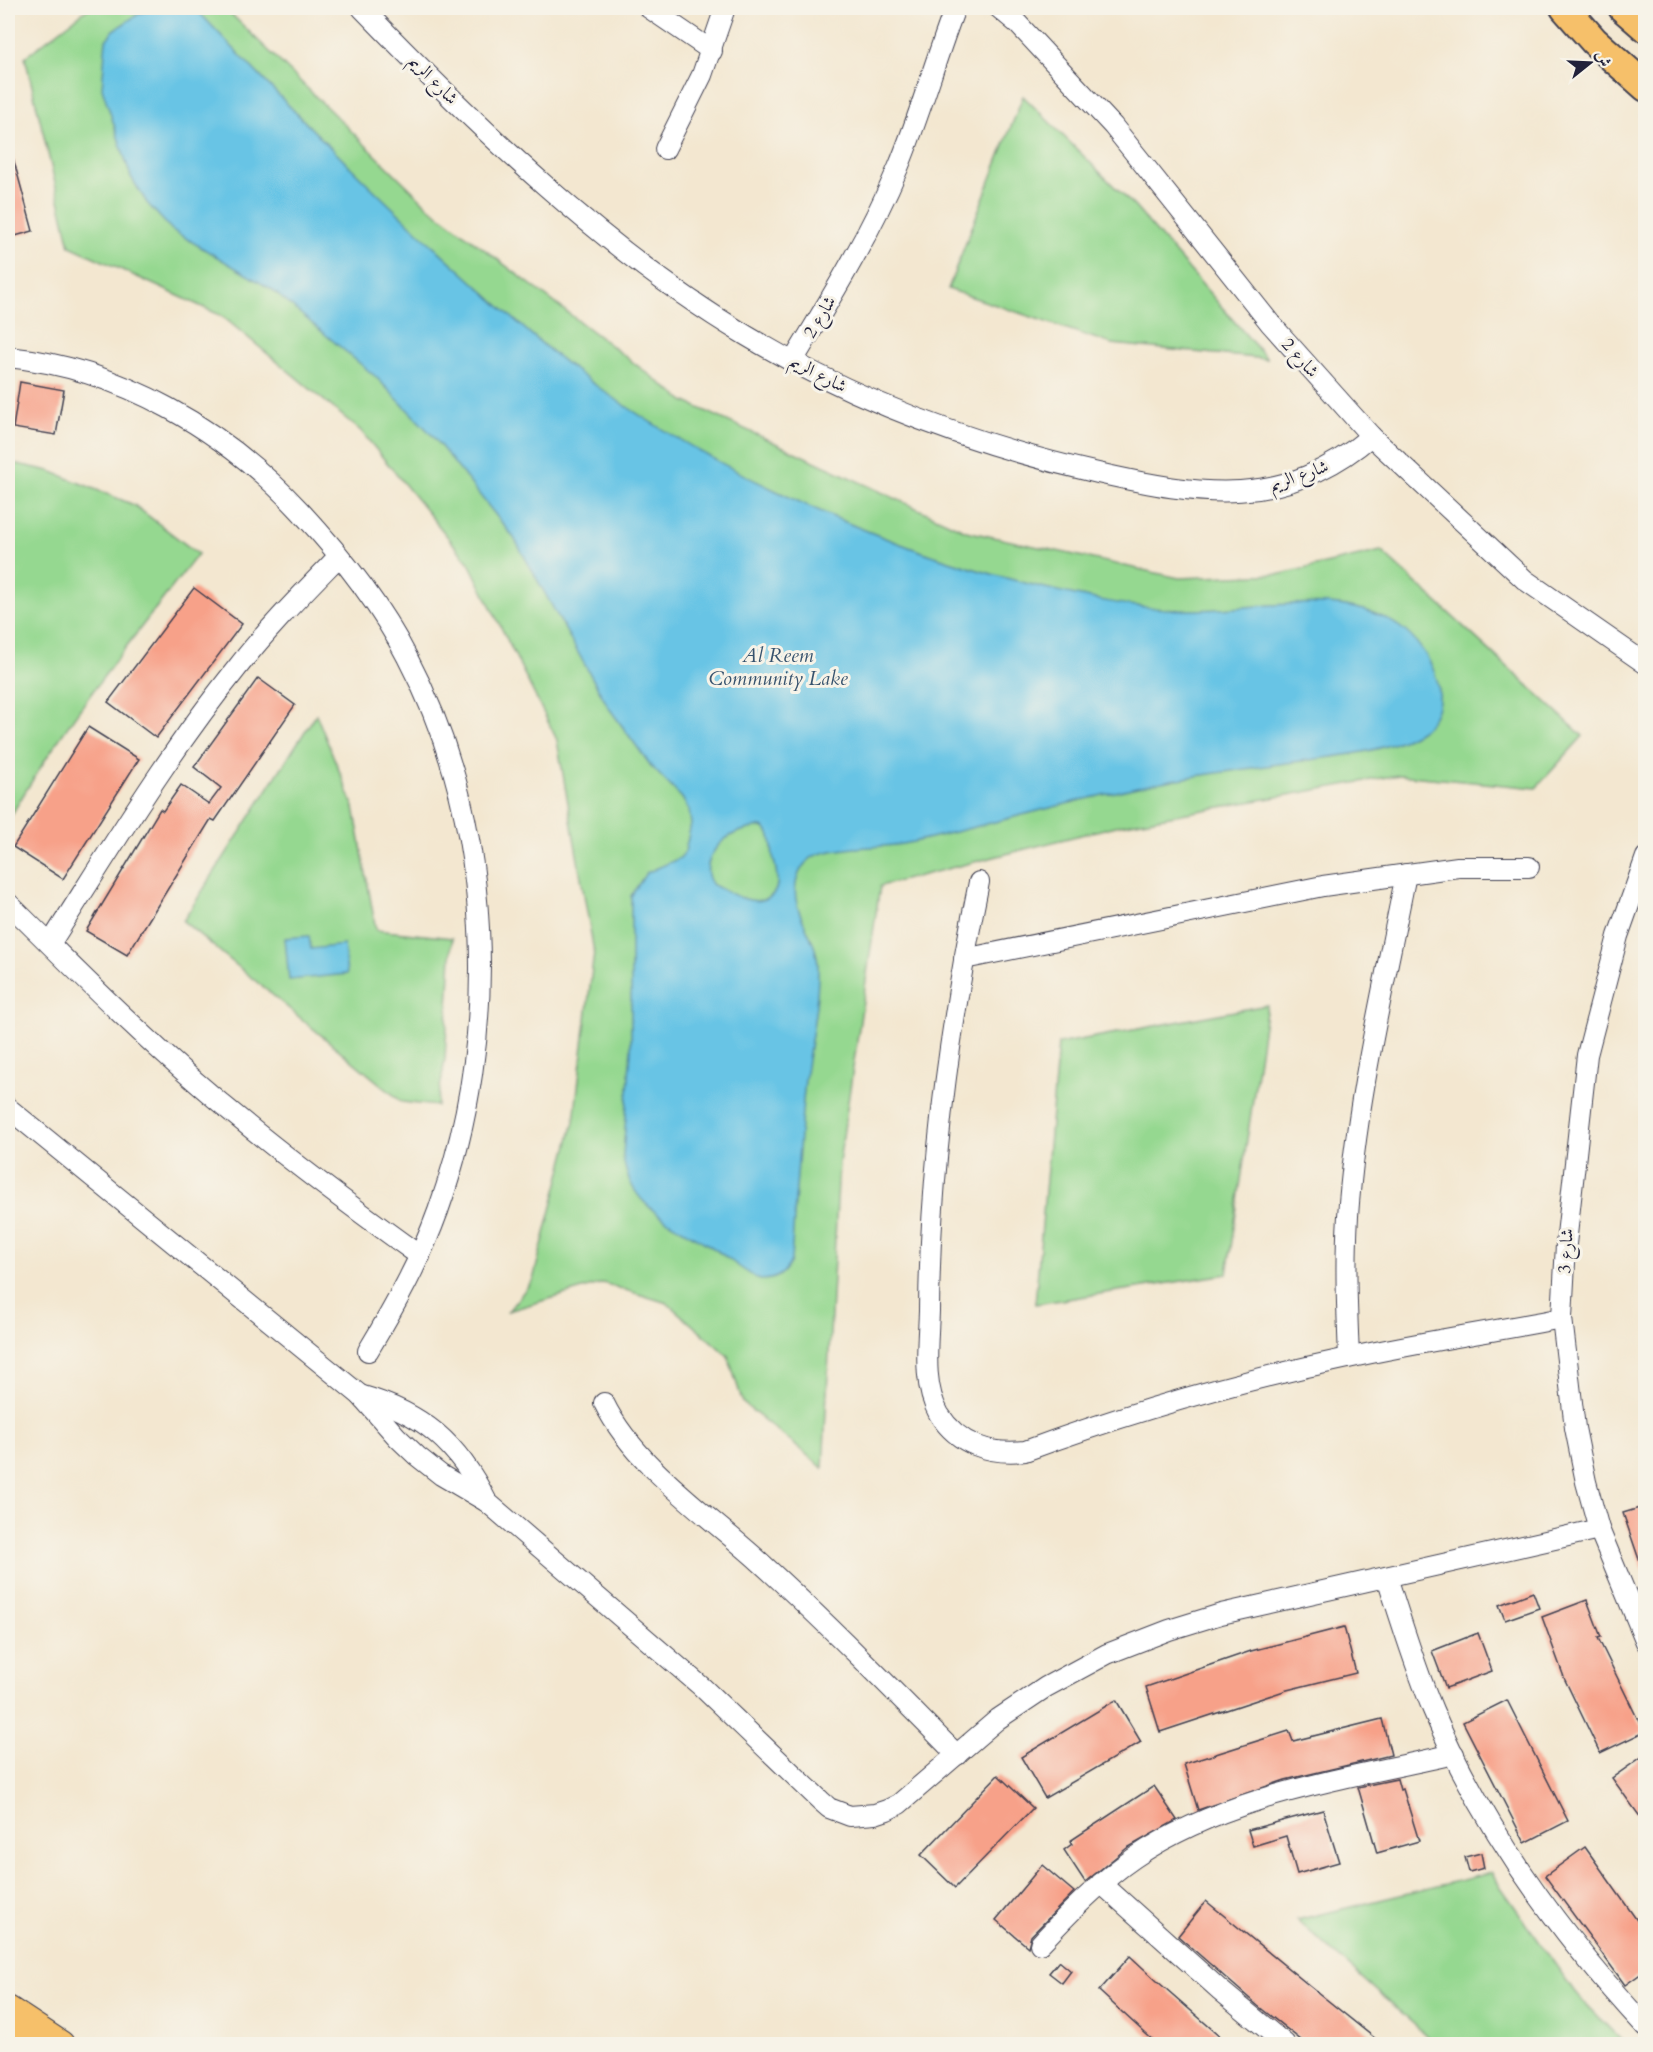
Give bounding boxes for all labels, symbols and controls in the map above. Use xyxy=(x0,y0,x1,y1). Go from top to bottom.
north arrow xyxy=(1560,33,1620,93)
text: ش xyxy=(1590,48,1616,70)
street label: شارع الريم xyxy=(400,49,464,113)
street label: شارع 2 xyxy=(798,291,844,344)
street label: شارع 2 xyxy=(1274,333,1324,385)
street label: شارع الريم xyxy=(784,349,851,402)
street label: شارع الريم xyxy=(1266,454,1333,501)
water label: Al Reem Community Lake xyxy=(708,642,848,692)
street label: شارع 3 xyxy=(1552,1228,1582,1275)

